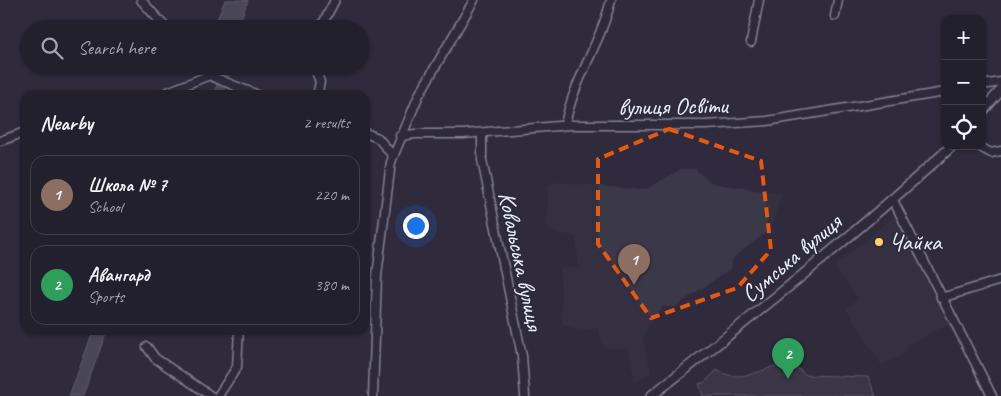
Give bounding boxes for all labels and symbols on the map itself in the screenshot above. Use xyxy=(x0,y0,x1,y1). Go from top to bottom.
street label: вулиця Освіти xyxy=(618,90,730,122)
street label: Ковальська вулиця xyxy=(492,189,551,335)
street label: Сумська вулиця xyxy=(735,206,848,309)
your location xyxy=(403,213,429,239)
place label: Чайка xyxy=(889,227,943,257)
marker: Чайка xyxy=(873,236,885,248)
pin: 1 xyxy=(618,244,650,285)
pin: 2 xyxy=(772,338,804,379)

